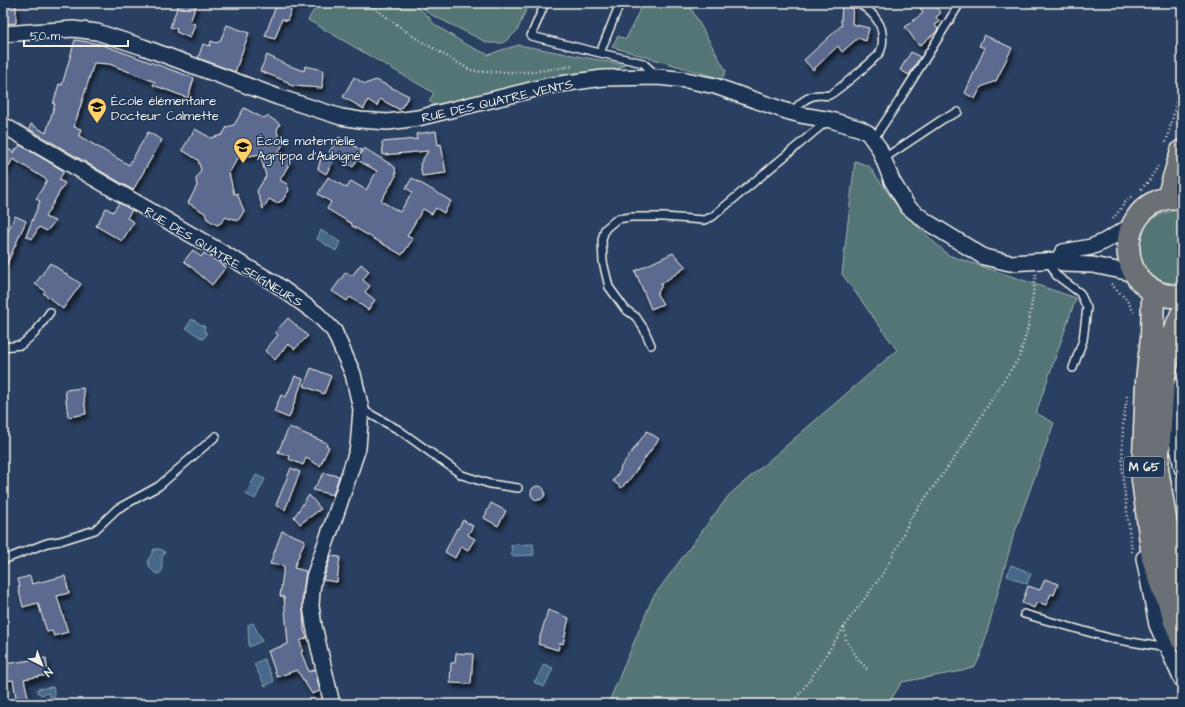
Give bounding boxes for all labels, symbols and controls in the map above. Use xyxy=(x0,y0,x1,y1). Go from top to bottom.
scale bar xyxy=(24,22,128,48)
text: 50 m xyxy=(30,28,61,45)
street label: RUE DES QUATRE VENTS xyxy=(420,75,575,127)
place label: École élémentaire Docteur Calmette xyxy=(111,92,219,125)
school or university icon: École élémentaire Docteur Calmette xyxy=(86,96,108,124)
place label: École maternelle Agrippa d'Aubigné xyxy=(257,132,361,166)
school or university icon: École maternelle Agrippa d'Aubigné xyxy=(232,136,254,164)
street label: RUE DES QUATRE SEIGNEURS xyxy=(141,202,306,311)
road number: M 65 xyxy=(1124,457,1164,477)
north arrow xyxy=(22,645,62,685)
text: N xyxy=(41,664,56,680)

